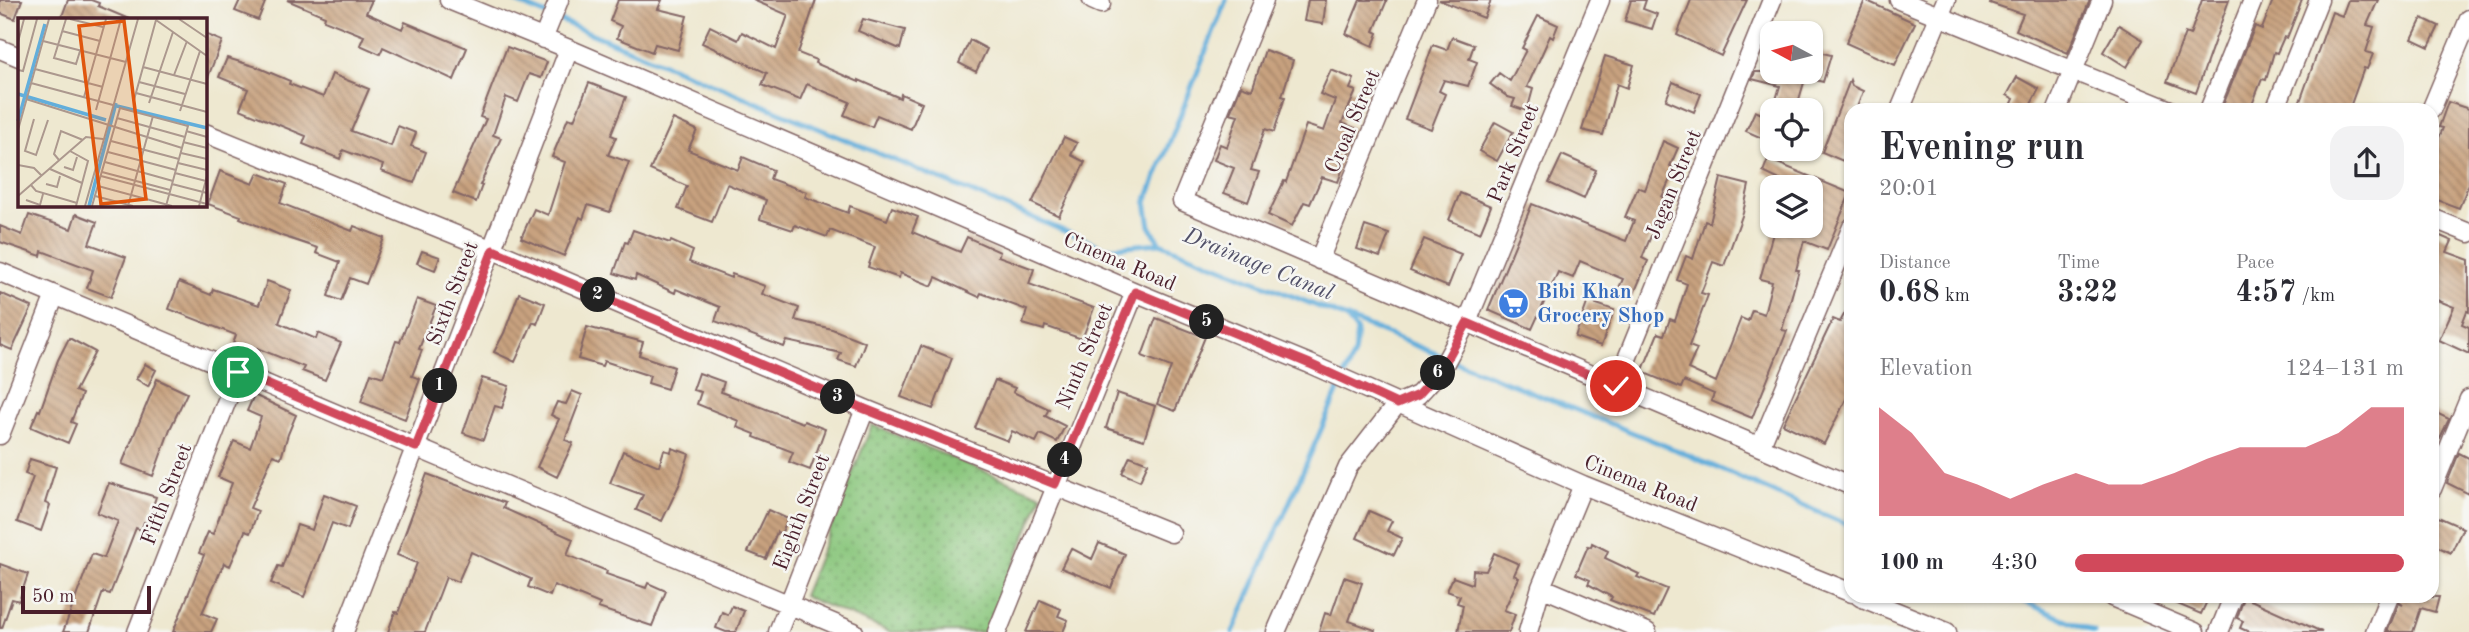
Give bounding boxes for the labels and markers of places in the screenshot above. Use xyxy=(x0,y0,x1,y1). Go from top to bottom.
pin: 2 xyxy=(580,278,616,312)
place label: Bibi Khan Grocery Shop xyxy=(1537,282,1664,327)
supermarket icon: Bibi Khan Grocery Shop xyxy=(1497,286,1531,320)
pin: 5 xyxy=(1190,304,1224,340)
pin xyxy=(208,342,268,402)
pin: 6 xyxy=(1420,356,1456,390)
pin xyxy=(1586,356,1646,416)
pin: 1 xyxy=(422,368,458,404)
pin: 3 xyxy=(820,380,856,414)
pin: 4 xyxy=(1048,442,1082,477)

